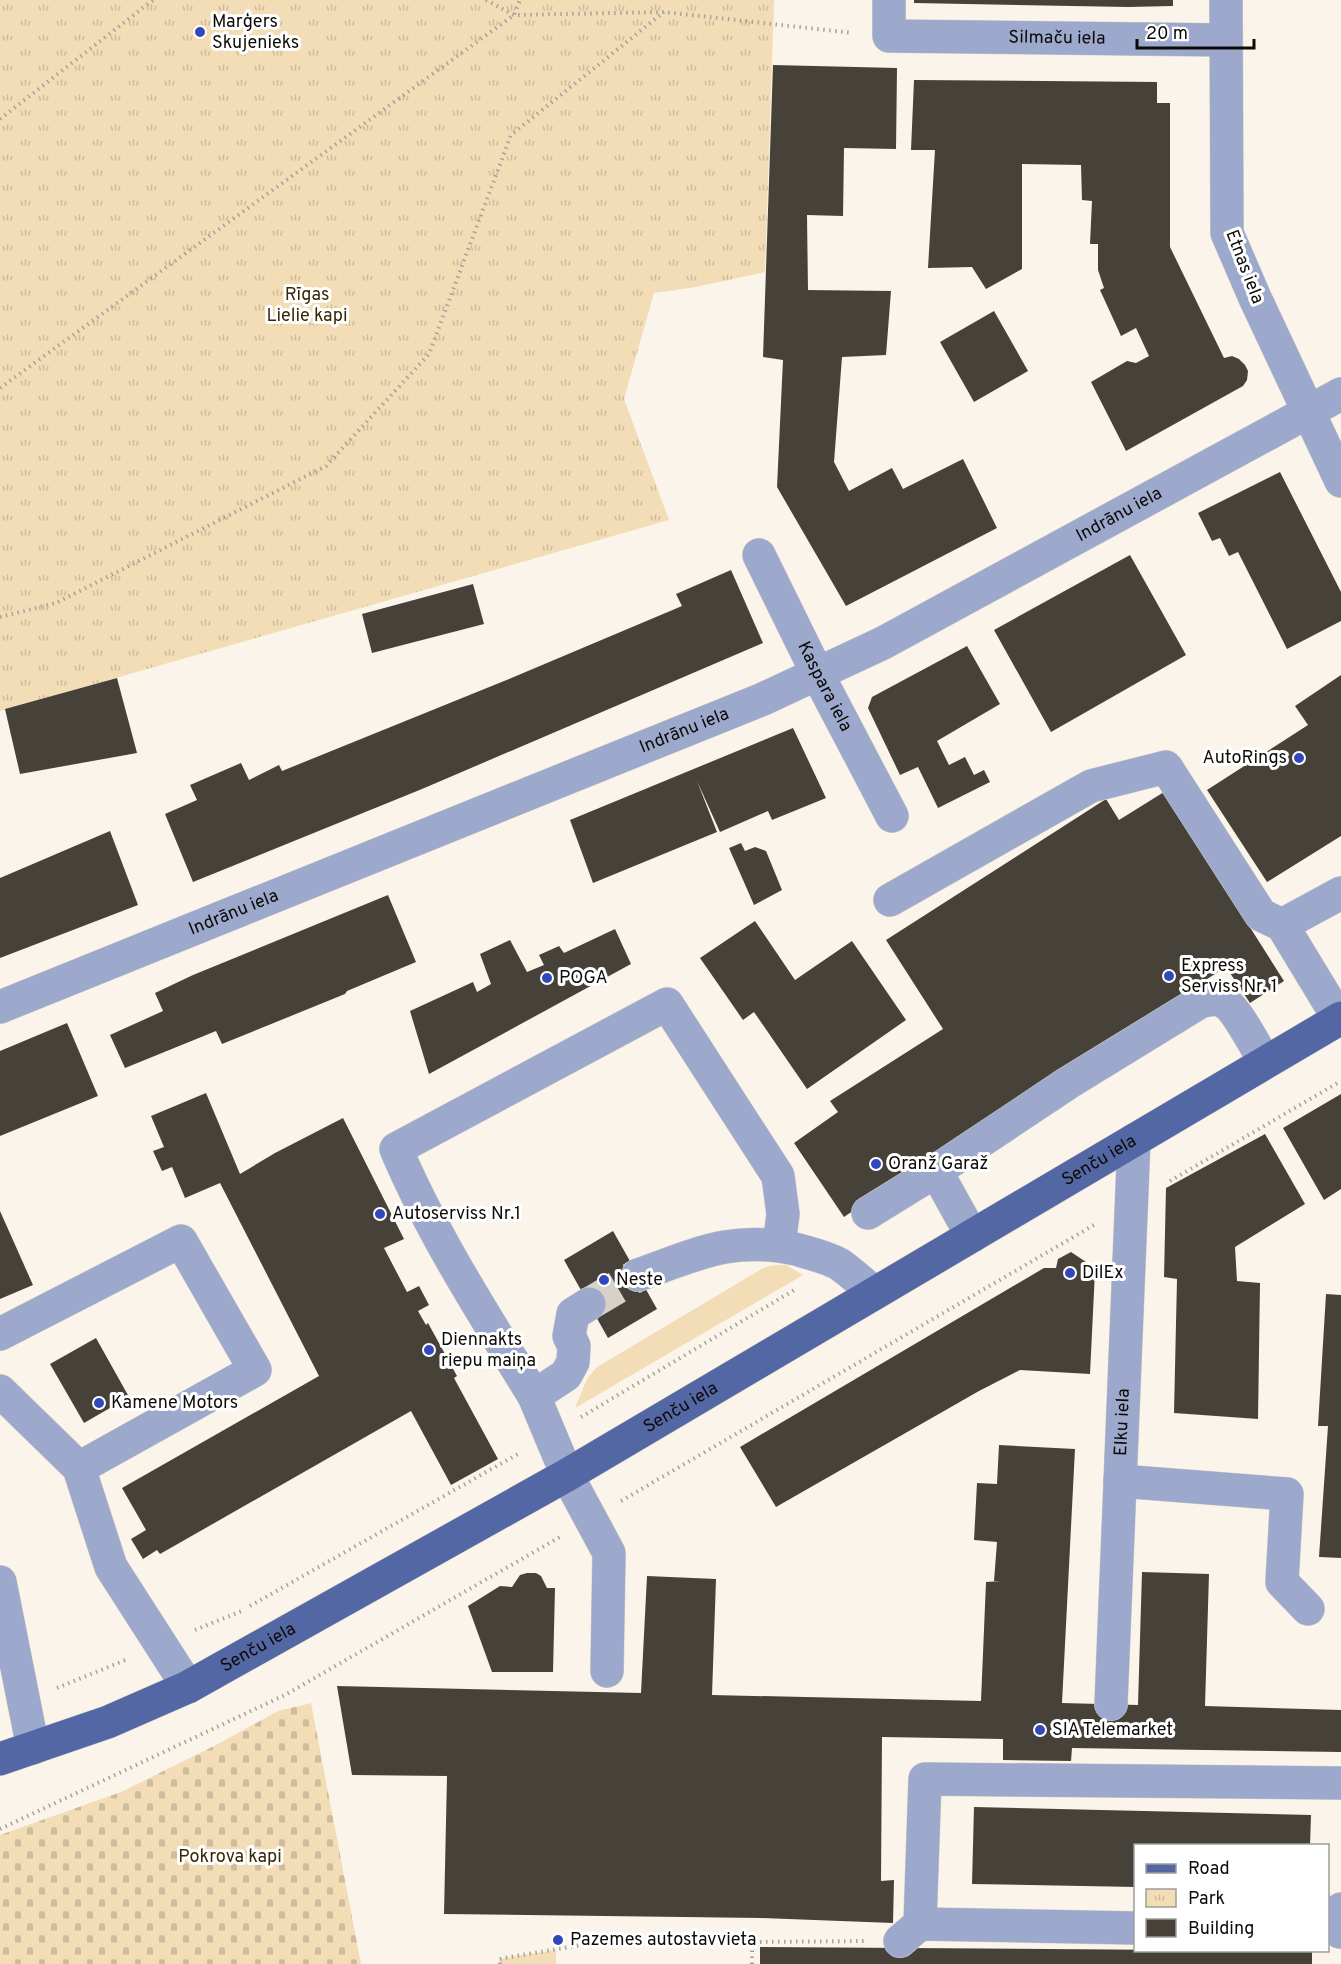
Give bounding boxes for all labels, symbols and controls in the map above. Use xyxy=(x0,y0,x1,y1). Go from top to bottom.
place label: Marģers Skujenieks xyxy=(212,11,299,55)
scale bar xyxy=(1137,12,1254,50)
text: 20 m xyxy=(1146,23,1188,46)
marker: Marģers Skujenieks xyxy=(193,25,207,39)
street label: Silmaču iela xyxy=(1008,26,1106,50)
street label: Etnas iela xyxy=(1219,227,1269,307)
park label: Rīgas Lielie kapi xyxy=(266,284,348,328)
street label: Indrānu iela xyxy=(1072,482,1166,547)
street label: Kaspara iela xyxy=(792,638,857,736)
street label: Indrānu iela xyxy=(636,702,733,759)
place label: AutoRings xyxy=(1203,747,1287,770)
marker: AutoRings xyxy=(1292,751,1306,765)
street label: Indrānu iela xyxy=(185,884,282,941)
place label: Express Serviss Nr. 1 xyxy=(1181,955,1278,999)
place label: POGA xyxy=(559,967,608,990)
marker: Express Serviss Nr. 1 xyxy=(1162,969,1176,983)
marker: POGA xyxy=(540,971,554,985)
street label: Senču iela xyxy=(1058,1130,1141,1192)
place label: Oranž Garaž xyxy=(888,1153,988,1176)
marker: Oranž Garaž xyxy=(869,1157,883,1171)
place label: Autoserviss Nr.1 xyxy=(392,1203,521,1226)
marker: Autoserviss Nr.1 xyxy=(373,1207,387,1221)
place label: DilEx xyxy=(1082,1262,1124,1285)
marker: DilEx xyxy=(1063,1266,1077,1280)
place label: Neste xyxy=(616,1269,663,1292)
marker: Neste xyxy=(597,1273,611,1287)
place label: Diennakts riepu maiņa xyxy=(441,1329,536,1373)
marker: Diennakts riepu maiņa xyxy=(422,1343,436,1357)
street label: Senču iela xyxy=(639,1377,722,1439)
street label: Elku iela xyxy=(1110,1388,1135,1456)
place label: Kamene Motors xyxy=(111,1392,238,1415)
marker: Kamene Motors xyxy=(92,1396,106,1410)
street label: Senču iela xyxy=(217,1617,300,1678)
place label: SIA Telemarket xyxy=(1052,1719,1173,1742)
marker: SIA Telemarket xyxy=(1033,1723,1047,1737)
legend xyxy=(1134,1844,1329,1952)
park label: Pokrova kapi xyxy=(178,1846,282,1869)
text: Road xyxy=(1188,1858,1230,1881)
text: Park xyxy=(1188,1888,1225,1911)
text: Building xyxy=(1188,1918,1254,1941)
place label: Pazemes autostavvieta xyxy=(570,1929,756,1952)
marker: Pazemes autostavvieta xyxy=(551,1933,565,1947)

